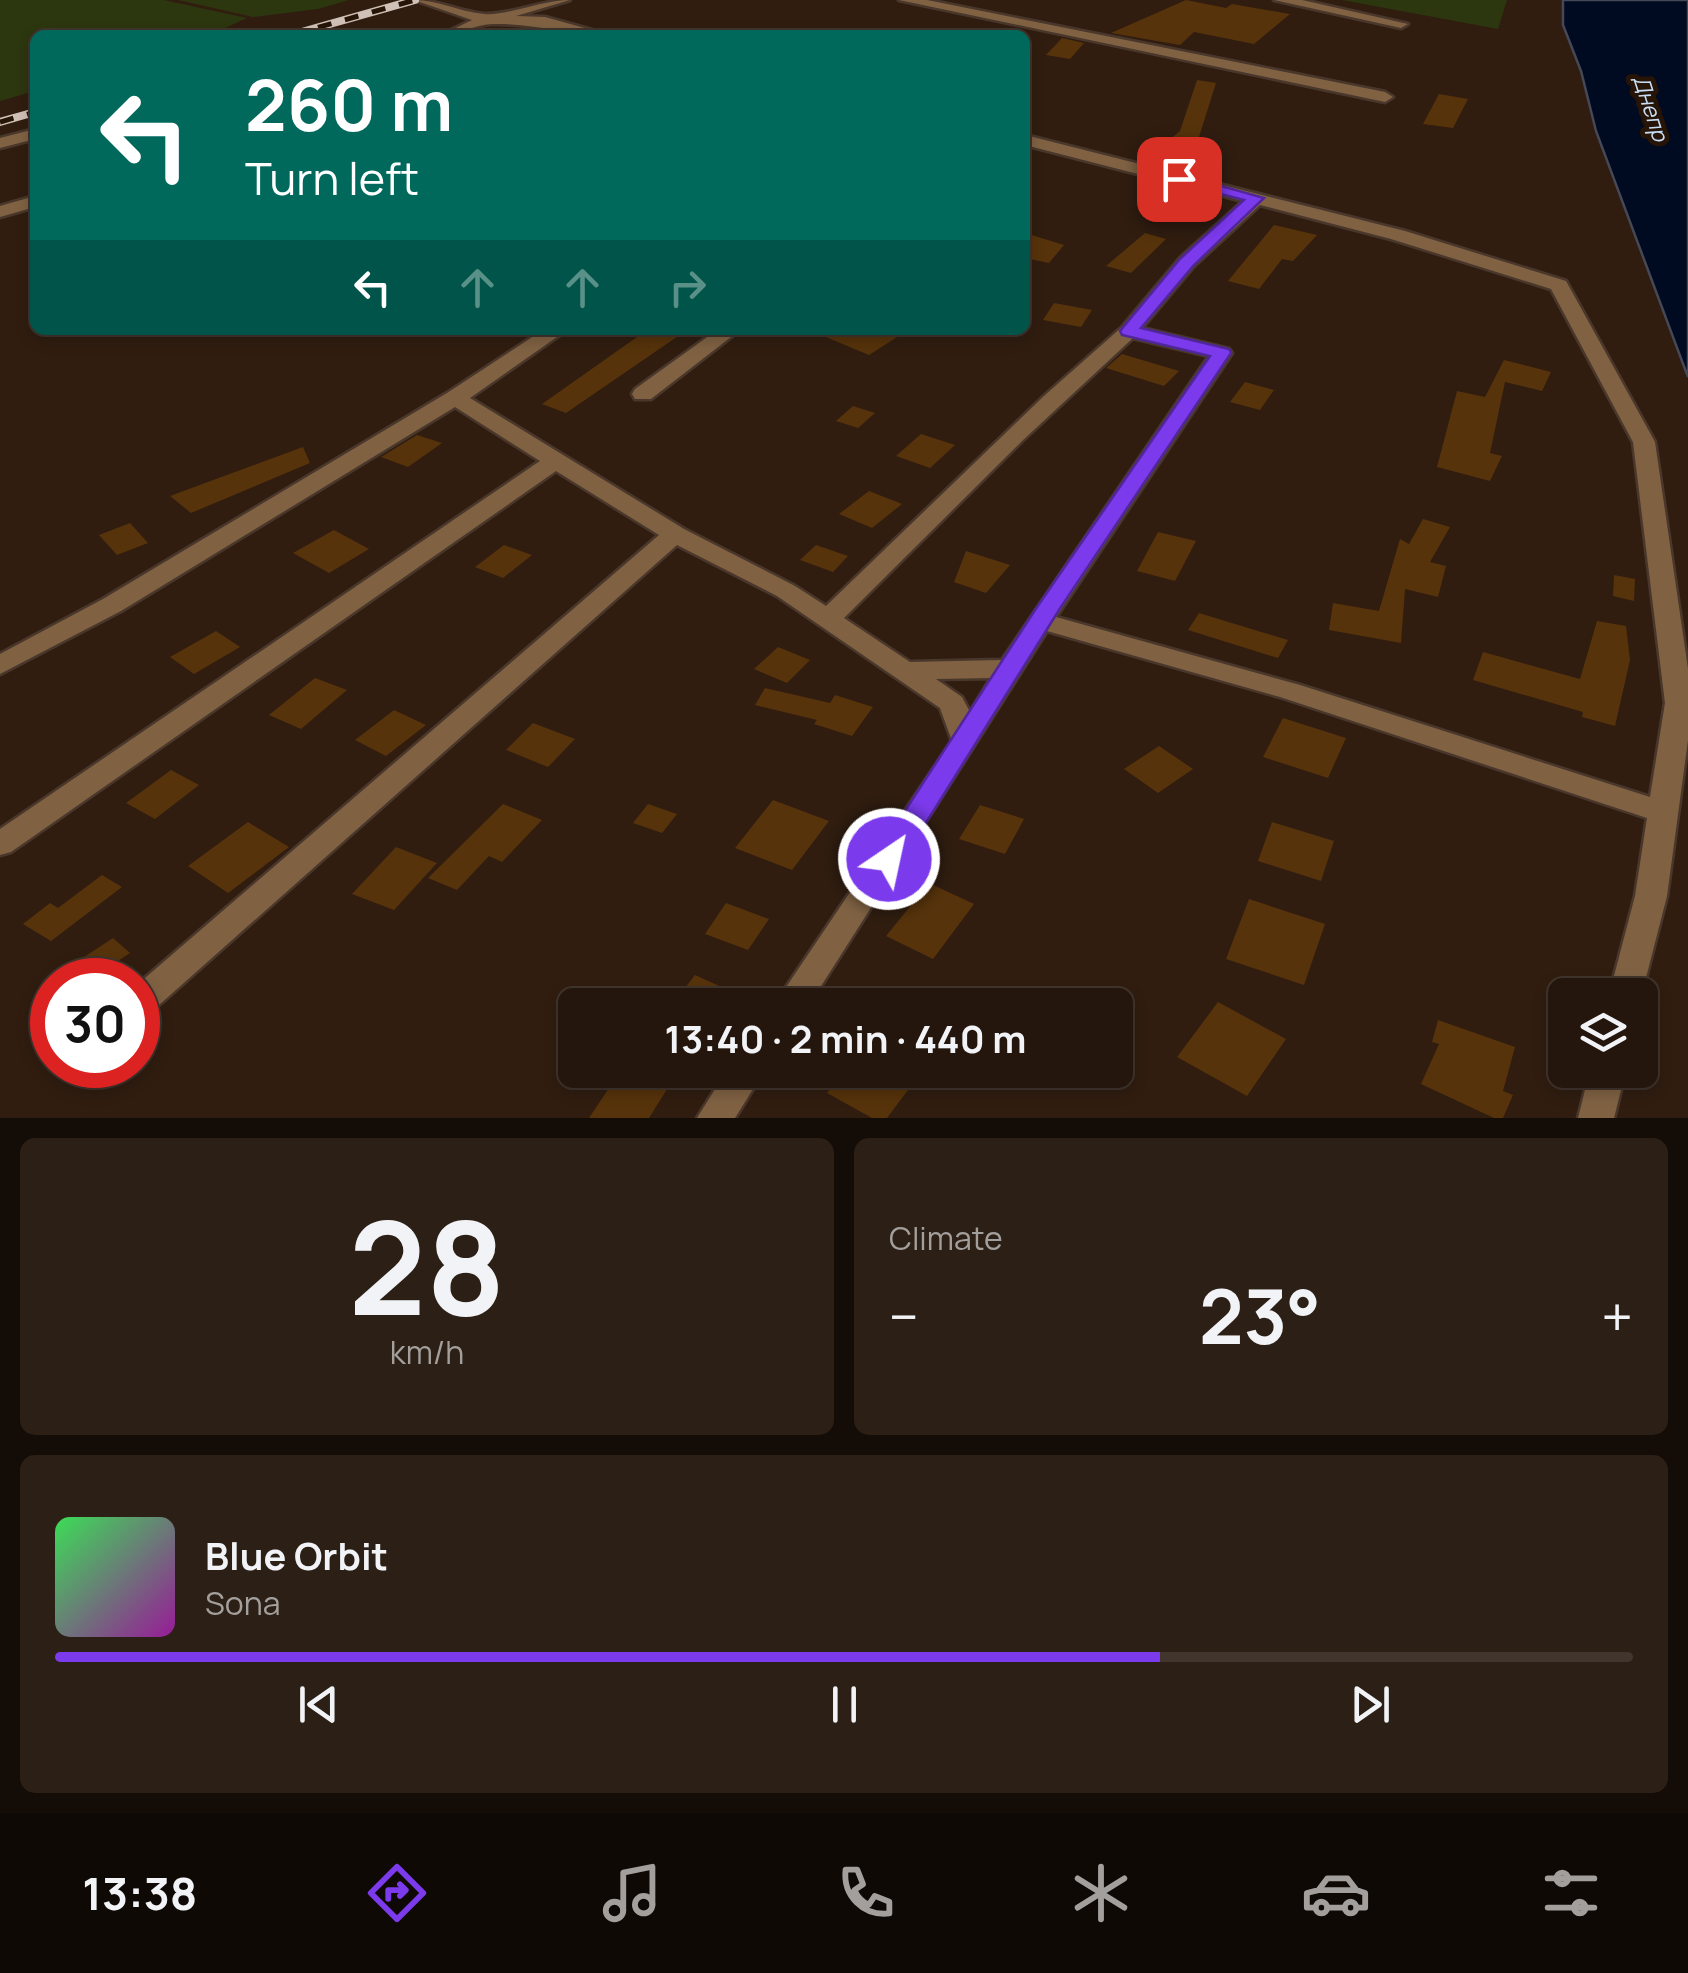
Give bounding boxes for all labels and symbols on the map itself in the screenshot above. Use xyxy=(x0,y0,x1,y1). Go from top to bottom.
water label: Днепр xyxy=(1626,71,1676,147)
pin xyxy=(1137,137,1222,222)
position arrow xyxy=(837,807,941,911)
speed limit sign: 30 xyxy=(30,958,160,1088)

